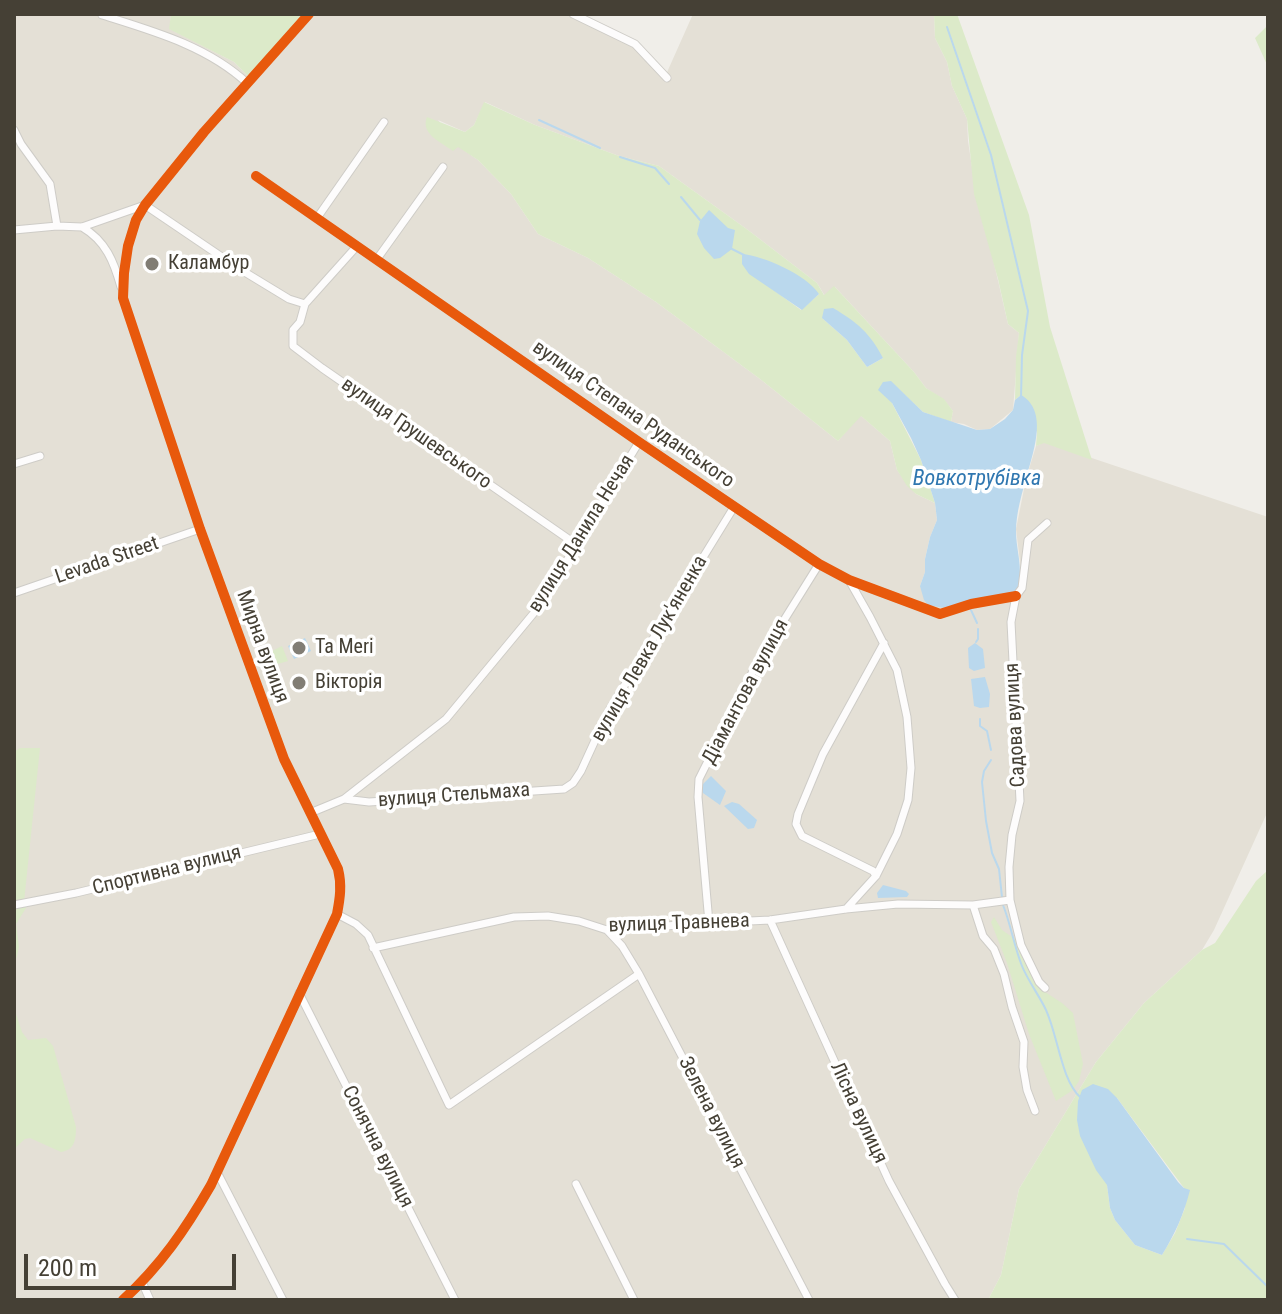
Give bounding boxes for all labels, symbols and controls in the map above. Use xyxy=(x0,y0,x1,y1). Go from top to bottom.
place label: Каламбур xyxy=(168,252,249,276)
marker: Каламбур xyxy=(143,255,161,273)
street label: вулиця Степана Руданського xyxy=(528,336,738,494)
street label: вулиця Грушевського xyxy=(336,373,496,495)
street label: вулиця Данила Нечая xyxy=(524,451,640,617)
water label: Вовкотрубівка xyxy=(913,466,1041,492)
street label: Levada Street xyxy=(52,532,162,590)
street label: вулиця Левка Лук'яненка xyxy=(587,552,713,746)
street label: Мирна вулиця xyxy=(231,587,293,707)
street label: Діамантова вулиця xyxy=(698,615,794,769)
place label: Ta Meri xyxy=(315,636,374,660)
marker: Ta Meri xyxy=(290,639,308,657)
street label: Садова вулиця xyxy=(1001,662,1031,788)
place label: Вікторія xyxy=(315,671,382,695)
marker: Вікторія xyxy=(290,674,308,692)
street label: вулиця Стельмаха xyxy=(377,779,531,813)
street label: Спортивна вулиця xyxy=(90,841,244,901)
street label: вулиця Травнева xyxy=(608,910,750,938)
street label: Зелена вулиця xyxy=(673,1053,749,1173)
street label: Лісна вулиця xyxy=(824,1059,892,1167)
street label: Сонячна вулиця xyxy=(336,1082,418,1212)
scale bar xyxy=(28,1238,240,1288)
text: 200 m xyxy=(38,1254,97,1282)

